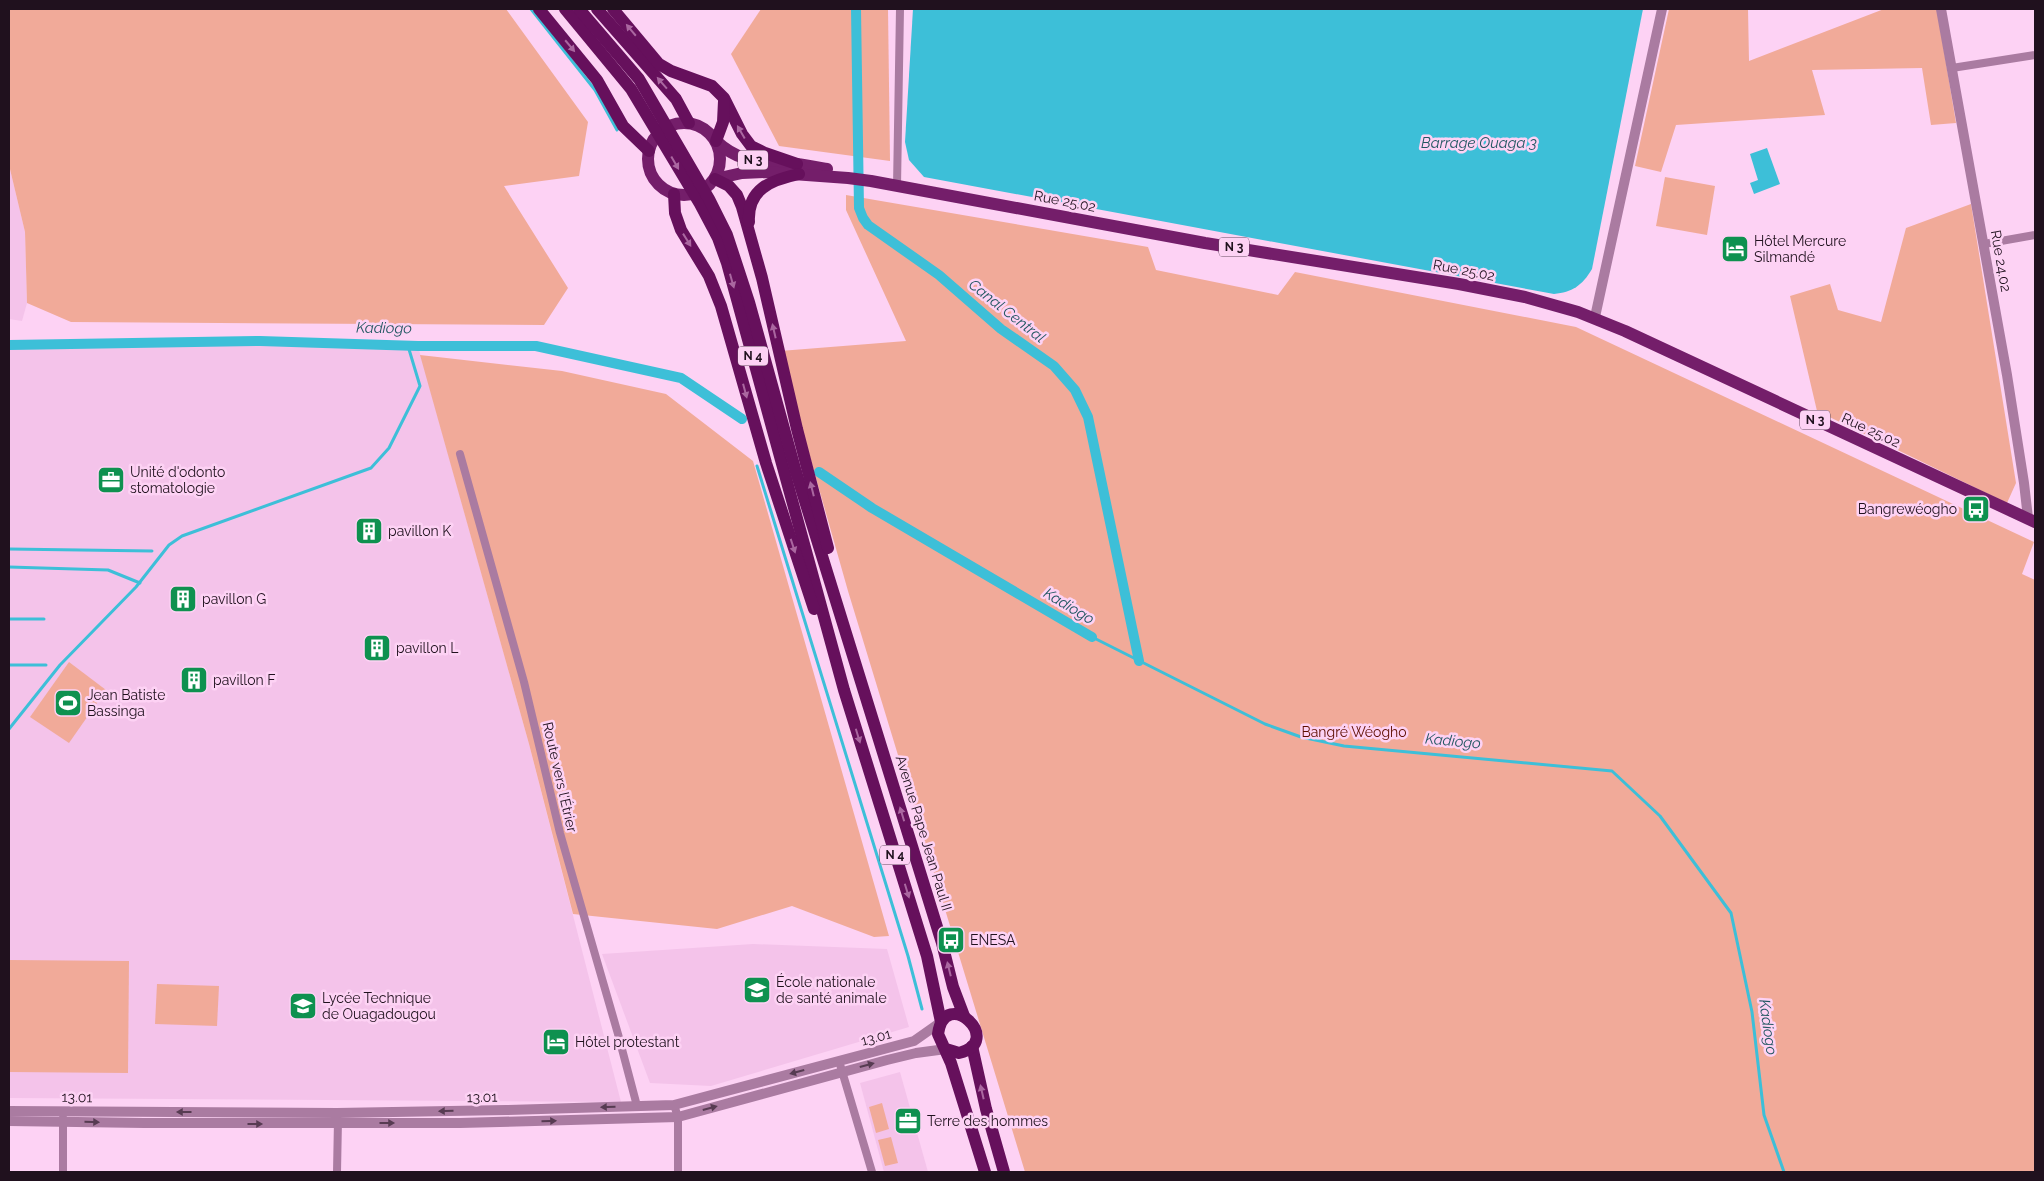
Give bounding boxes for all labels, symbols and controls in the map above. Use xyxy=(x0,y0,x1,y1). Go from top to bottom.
one-way arrow xyxy=(626,24,637,36)
one-way arrow xyxy=(565,39,576,52)
one-way arrow xyxy=(656,78,668,90)
one-way arrow xyxy=(737,125,746,138)
water label: Barrage Ouaga 3 xyxy=(1421,134,1537,152)
road number: N 3 xyxy=(738,150,768,170)
one-way arrow xyxy=(671,156,680,169)
street label: Rue 25.02 xyxy=(1033,187,1097,215)
street label: Rue 24.02 xyxy=(1988,229,2014,293)
place label: Hôtel Mercure Silmandé xyxy=(1754,233,1846,265)
one-way arrow xyxy=(682,234,692,247)
hotel icon: Hôtel Mercure Silmandé xyxy=(1720,234,1750,264)
road number: N 3 xyxy=(1219,238,1249,256)
street label: Rue 25.02 xyxy=(1432,256,1496,284)
one-way arrow xyxy=(729,274,737,289)
water label: Canal Central xyxy=(965,275,1049,347)
water label: Kadiogo xyxy=(356,319,412,337)
one-way arrow xyxy=(770,323,778,338)
road number: N 4 xyxy=(738,346,768,366)
one-way arrow xyxy=(741,383,749,399)
road number: N 3 xyxy=(1800,410,1830,430)
street label: Rue 25.02 xyxy=(1839,410,1903,450)
place label: Unité d'odonto stomatologie xyxy=(130,464,225,496)
office icon: Unité d'odonto stomatologie xyxy=(96,465,126,495)
one-way arrow xyxy=(808,481,816,496)
bus stop icon: Bangrewéogho xyxy=(1961,494,1991,524)
place label: Bangrewéogho xyxy=(1858,501,1957,517)
building icon: pavillon K xyxy=(354,516,384,546)
place label: pavillon K xyxy=(388,523,451,539)
one-way arrow xyxy=(790,539,797,554)
building icon: pavillon G xyxy=(168,584,198,614)
water label: Kadiogo xyxy=(1040,584,1098,628)
place label: pavillon G xyxy=(202,591,266,607)
building icon: pavillon L xyxy=(362,633,392,663)
place label: pavillon L xyxy=(396,640,458,656)
building icon: pavillon F xyxy=(179,665,209,695)
place label: pavillon F xyxy=(213,672,275,688)
place label: Jean Batiste Bassinga xyxy=(87,687,165,719)
sports icon: Jean Batiste Bassinga xyxy=(53,688,83,718)
street label: Route vers l'Étrier xyxy=(540,720,581,834)
park label: Bangré Wéogho xyxy=(1301,724,1407,740)
one-way arrow xyxy=(855,729,863,744)
water label: Kadiogo xyxy=(1424,730,1482,752)
street label: Avenue Pape Jean Paul II xyxy=(893,753,955,913)
one-way arrow xyxy=(898,806,906,821)
road number: N 4 xyxy=(880,846,910,864)
one-way arrow xyxy=(903,884,911,899)
bus stop icon: ENESA xyxy=(936,925,966,955)
place label: ENESA xyxy=(970,932,1016,948)
one-way arrow xyxy=(944,962,952,977)
place label: École nationale de santé animale xyxy=(776,973,887,1006)
school or university icon: École nationale de santé animale xyxy=(742,975,772,1005)
place label: Lycée Technique de Ouagadougou xyxy=(322,990,436,1022)
school or university icon: Lycée Technique de Ouagadougou xyxy=(288,991,318,1021)
water label: Kadiogo xyxy=(1755,998,1781,1056)
street label: 13.01 xyxy=(859,1025,893,1049)
hotel icon: Hôtel protestant xyxy=(541,1027,571,1057)
place label: Hôtel protestant xyxy=(575,1034,680,1050)
one-way arrow xyxy=(860,1061,875,1069)
one-way arrow xyxy=(790,1068,805,1076)
one-way arrow xyxy=(978,1084,986,1099)
street label: 13.01 xyxy=(62,1089,92,1105)
street label: 13.01 xyxy=(467,1089,497,1105)
one-way arrow xyxy=(600,1103,616,1111)
one-way arrow xyxy=(703,1104,718,1112)
office icon: Terre des hommes xyxy=(893,1106,923,1136)
one-way arrow xyxy=(438,1107,454,1115)
one-way arrow xyxy=(175,1108,191,1116)
place label: Terre des hommes xyxy=(927,1113,1048,1129)
one-way arrow xyxy=(541,1117,557,1125)
one-way arrow xyxy=(85,1118,101,1126)
one-way arrow xyxy=(379,1119,395,1127)
one-way arrow xyxy=(247,1120,263,1128)

